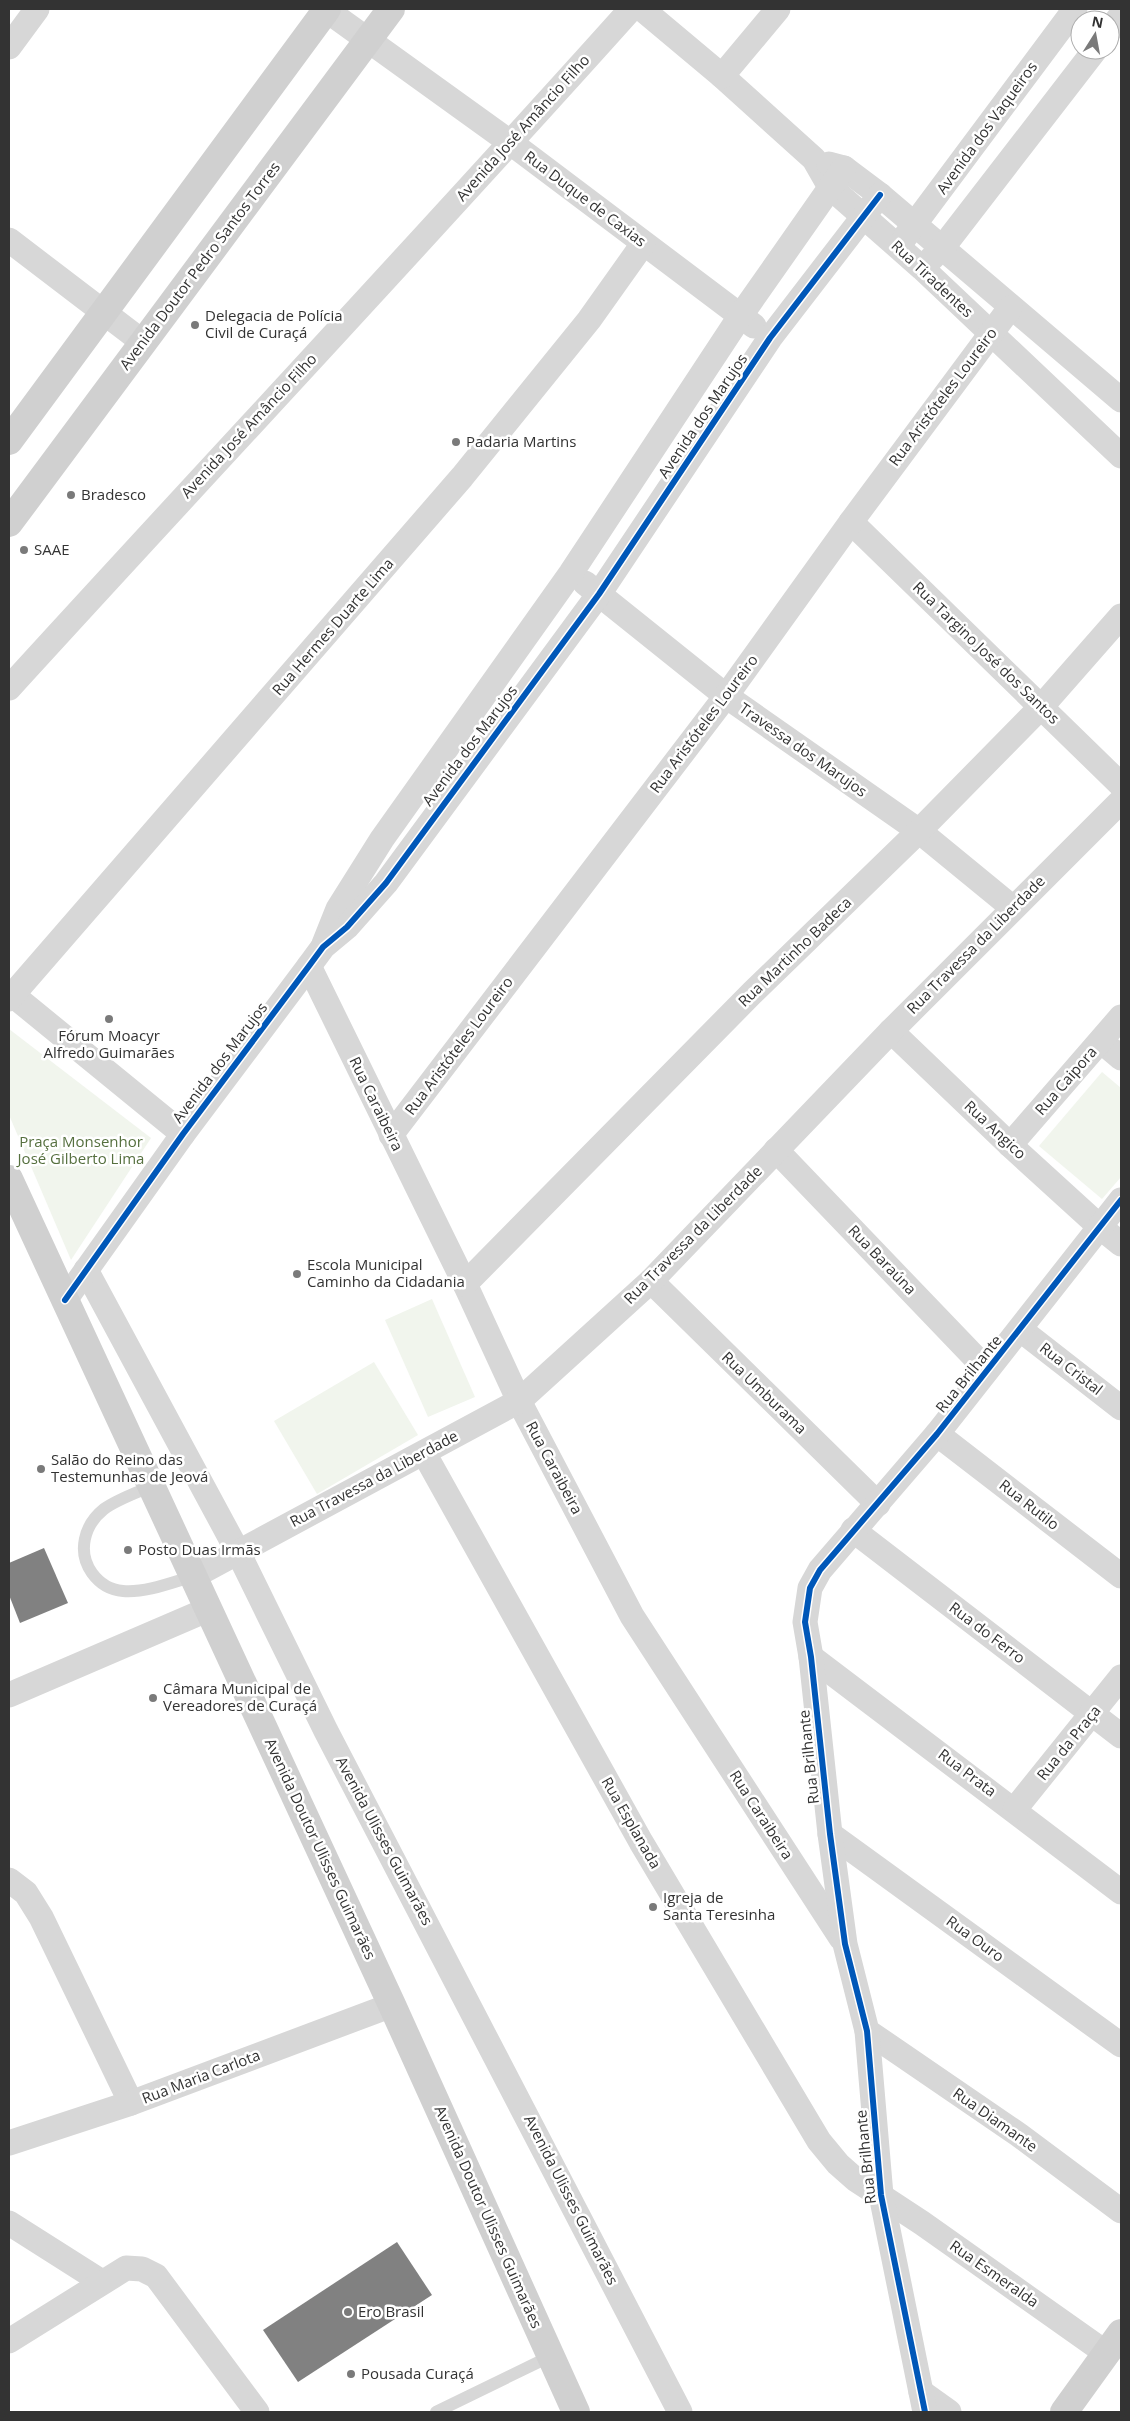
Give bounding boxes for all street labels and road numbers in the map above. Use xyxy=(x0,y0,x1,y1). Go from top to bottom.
street label: Avenida José Amâncio Filho xyxy=(451,50,593,205)
street label: Avenida dos Vaqueiros xyxy=(931,57,1041,198)
street label: Rua Duque de Caxias xyxy=(521,146,651,251)
street label: Avenida Doutor Pedro Santos Torres xyxy=(114,157,284,373)
street label: Rua Tiradentes xyxy=(887,235,978,321)
street label: Rua Aristóteles Loureiro xyxy=(884,323,1001,470)
street label: Avenida José Amâncio Filho xyxy=(176,349,321,502)
street label: Avenida dos Marujos xyxy=(653,349,751,482)
street label: Rua Hermes Duarte Lima xyxy=(267,553,397,699)
street label: Rua Targino José dos Santos xyxy=(909,577,1064,728)
street label: Rua Aristóteles Loureiro xyxy=(645,650,762,797)
street label: Avenida dos Marujos xyxy=(417,681,521,810)
street label: Travessa dos Marujos xyxy=(736,698,871,801)
street label: Rua Travessa da Liberdade xyxy=(902,871,1049,1018)
street label: Rua Martinho Badeca xyxy=(733,892,855,1011)
street label: Rua Aristóteles Loureiro xyxy=(400,972,517,1119)
street label: Avenida dos Marujos xyxy=(167,998,271,1127)
street label: Rua Caipora xyxy=(1030,1042,1101,1119)
street label: Rua Caraibeira xyxy=(345,1053,408,1154)
street label: Rua Angico xyxy=(961,1096,1031,1163)
street label: Rua Travessa da Liberdade xyxy=(619,1161,766,1308)
street label: Rua Baraúna xyxy=(844,1220,921,1299)
street label: Rua Brilhante xyxy=(931,1330,1006,1416)
street label: Rua Cristal xyxy=(1036,1337,1107,1399)
street label: Rua Umburama xyxy=(718,1347,811,1438)
street label: Rua Caraibeira xyxy=(522,1418,588,1518)
street label: Rua Travessa da Liberdade xyxy=(286,1425,461,1531)
street label: Rua Rutilo xyxy=(995,1474,1064,1534)
street label: Rua do Ferro xyxy=(946,1597,1030,1667)
street label: Rua da Praça xyxy=(1032,1701,1105,1784)
street label: Rua Brilhante xyxy=(793,1709,823,1805)
street label: Avenida Doutor Ulisses Guimarães xyxy=(261,1735,381,1962)
street label: Rua Prata xyxy=(934,1744,1001,1801)
street label: Avenida Ulisses Guimarães xyxy=(332,1753,438,1928)
street label: Rua Caraibeira xyxy=(726,1766,798,1863)
street label: Rua Esplanada xyxy=(598,1773,666,1872)
street label: Rua Ouro xyxy=(943,1910,1008,1966)
street label: Rua Maria Carlota xyxy=(139,2044,263,2108)
street label: Rua Diamante xyxy=(949,2083,1042,2156)
street label: Avenida Doutor Ulisses Guimarães xyxy=(431,2102,547,2331)
street label: Rua Brilhante xyxy=(850,2109,880,2205)
street label: Avenida Ulisses Guimarães xyxy=(520,2111,624,2288)
street label: Rua Esmeralda xyxy=(946,2235,1043,2311)

